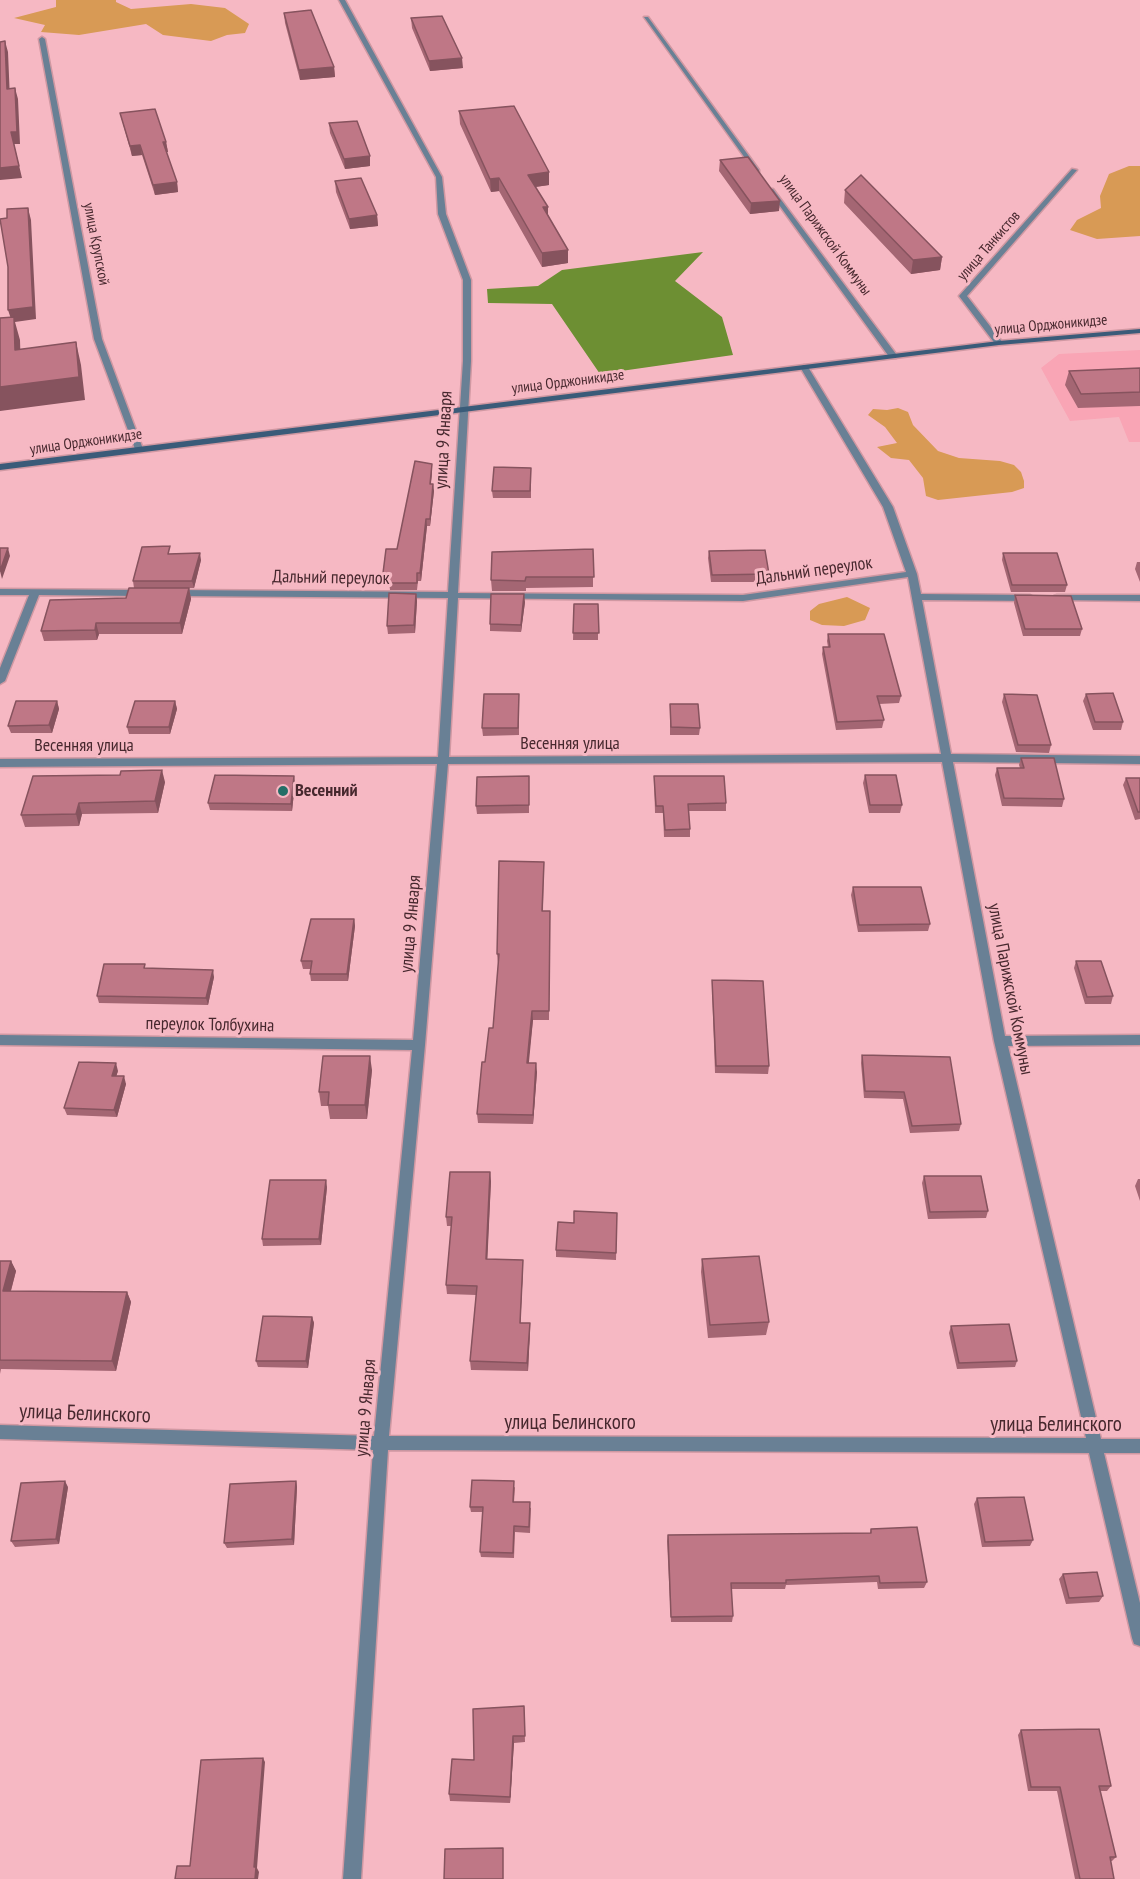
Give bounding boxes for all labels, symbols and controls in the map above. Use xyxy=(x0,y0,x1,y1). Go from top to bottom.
street label: улица Парижской Коммуны xyxy=(775,171,875,299)
street label: улица Крупской xyxy=(79,201,113,287)
street label: улица Танкистов xyxy=(954,207,1024,285)
street label: улица Орджоникидзе xyxy=(994,311,1108,339)
street label: улица Орджоникидзе xyxy=(511,366,625,398)
street label: улица 9 Января xyxy=(431,390,457,490)
street label: улица Орджоникидзе xyxy=(29,425,143,459)
street label: Дальний переулок xyxy=(754,552,874,590)
street label: Дальний переулок xyxy=(272,566,390,590)
street label: Весенняя улица xyxy=(520,733,620,755)
street label: Весенняя улица xyxy=(34,735,134,757)
place label: Весенний xyxy=(295,780,357,802)
marker: Весенний xyxy=(276,784,290,798)
street label: улица 9 Января xyxy=(396,874,426,974)
street label: улица Парижской Коммуны xyxy=(983,901,1037,1077)
street label: переулок Толбухина xyxy=(146,1013,274,1037)
street label: улица 9 Января xyxy=(351,1358,381,1458)
street label: улица Белинского xyxy=(19,1399,151,1429)
street label: улица Белинского xyxy=(504,1410,636,1436)
street label: улица Белинского xyxy=(990,1412,1122,1438)

